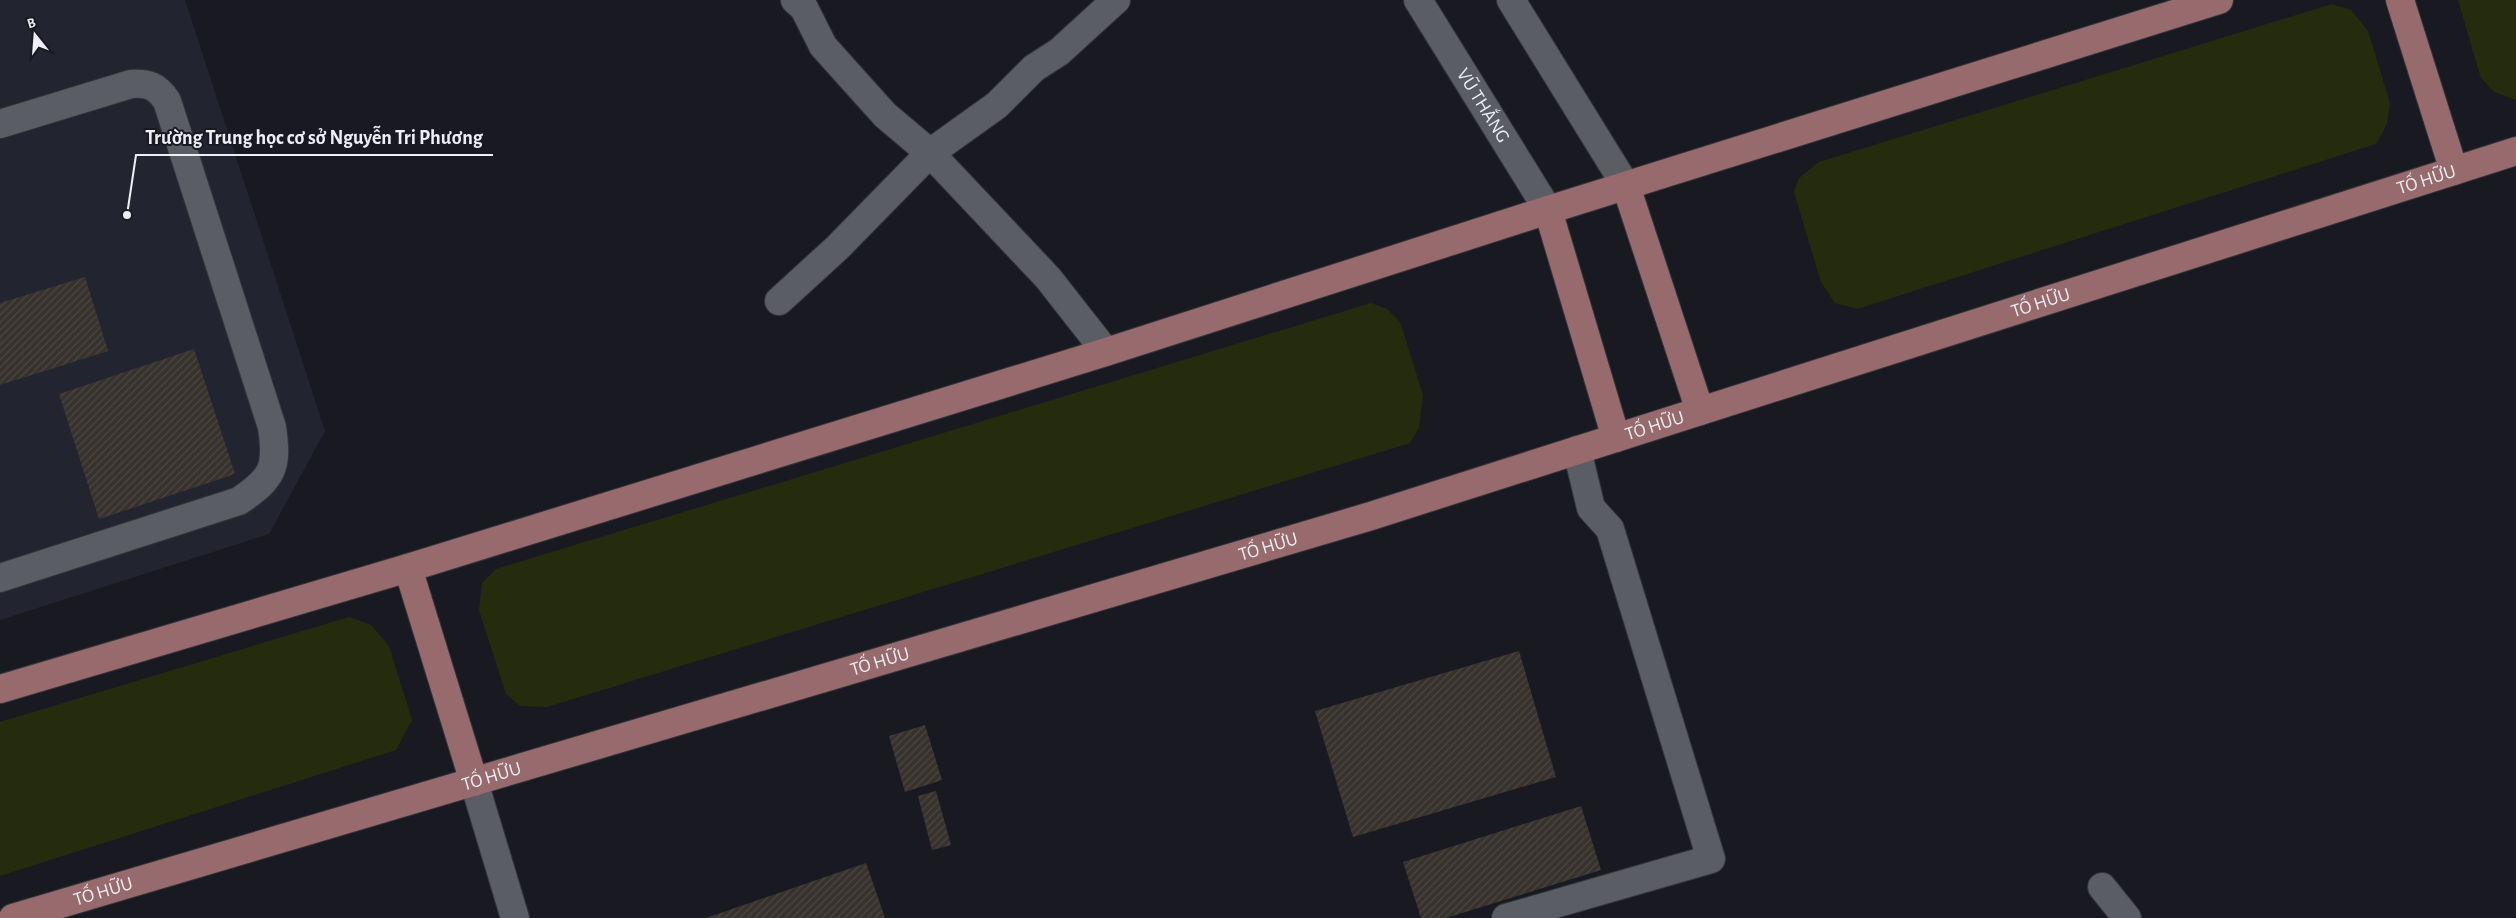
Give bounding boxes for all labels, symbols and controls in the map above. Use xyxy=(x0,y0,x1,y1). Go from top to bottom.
north arrow xyxy=(10,10,60,60)
text: B xyxy=(26,16,37,31)
street label: VŨ THẮNG xyxy=(1453,65,1513,146)
callout: Trường Trung học cơ sở Nguyễn Tri Phương xyxy=(136,120,493,155)
text: Trường Trung học cơ sở Nguyễn Tri Phương xyxy=(145,125,484,148)
street label: TỐ HỮU xyxy=(2395,161,2458,198)
street label: TỐ HỮU xyxy=(2009,284,2072,321)
street label: TỐ HỮU xyxy=(1623,407,1687,444)
street label: TỐ HỮU xyxy=(1236,529,1300,564)
street label: TỐ HỮU xyxy=(848,644,912,679)
street label: TỐ HỮU xyxy=(460,759,523,794)
street label: TỐ HỮU xyxy=(71,874,135,909)

